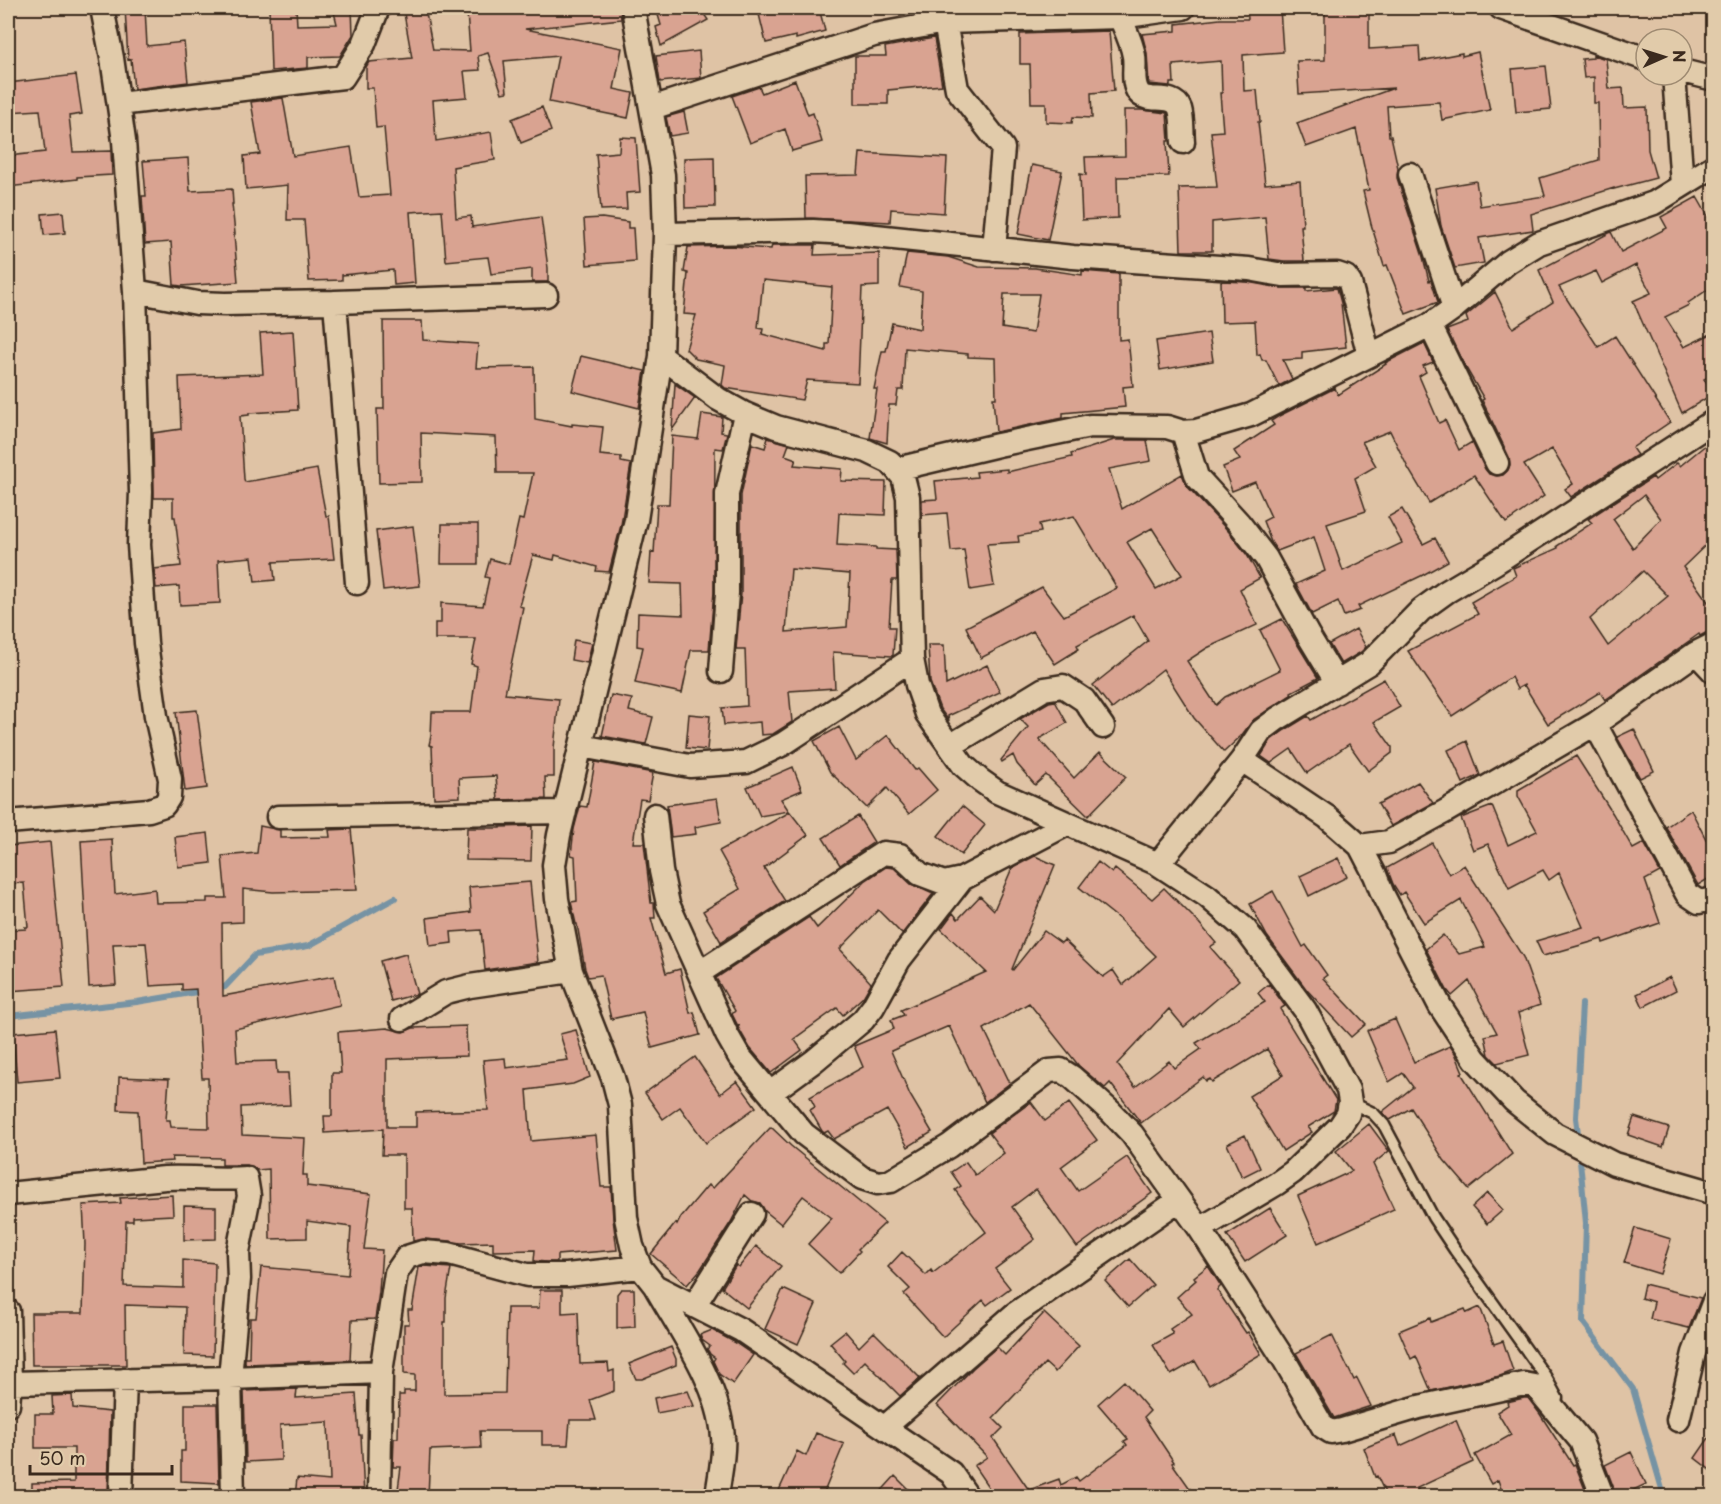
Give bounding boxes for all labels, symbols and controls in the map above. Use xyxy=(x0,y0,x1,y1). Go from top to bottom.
north arrow xyxy=(1634,27,1694,87)
text: N xyxy=(1668,49,1692,63)
scale bar xyxy=(30,1438,172,1476)
text: 50 m xyxy=(39,1444,86,1471)

